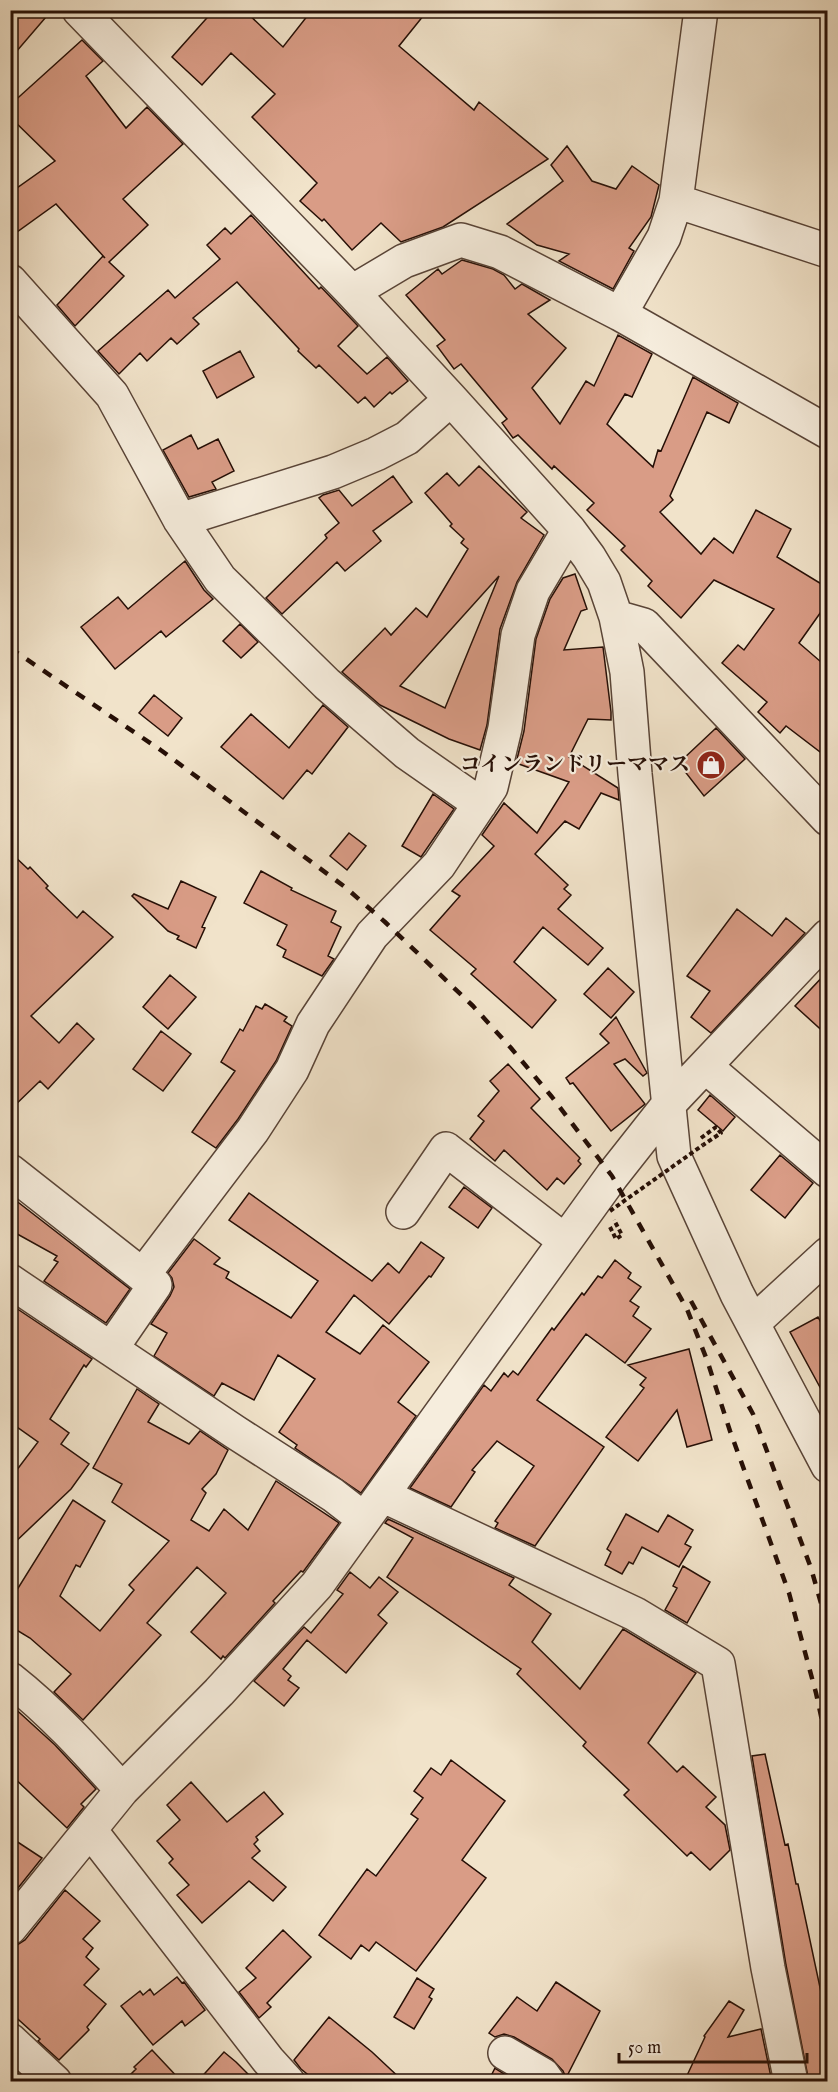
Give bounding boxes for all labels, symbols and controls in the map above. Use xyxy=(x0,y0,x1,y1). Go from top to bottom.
shop icon: コインランドリーママス xyxy=(695,749,727,781)
place label: コインランドリーママス xyxy=(460,752,690,779)
scale bar xyxy=(619,2026,806,2064)
text: 50 m xyxy=(628,2037,661,2060)

